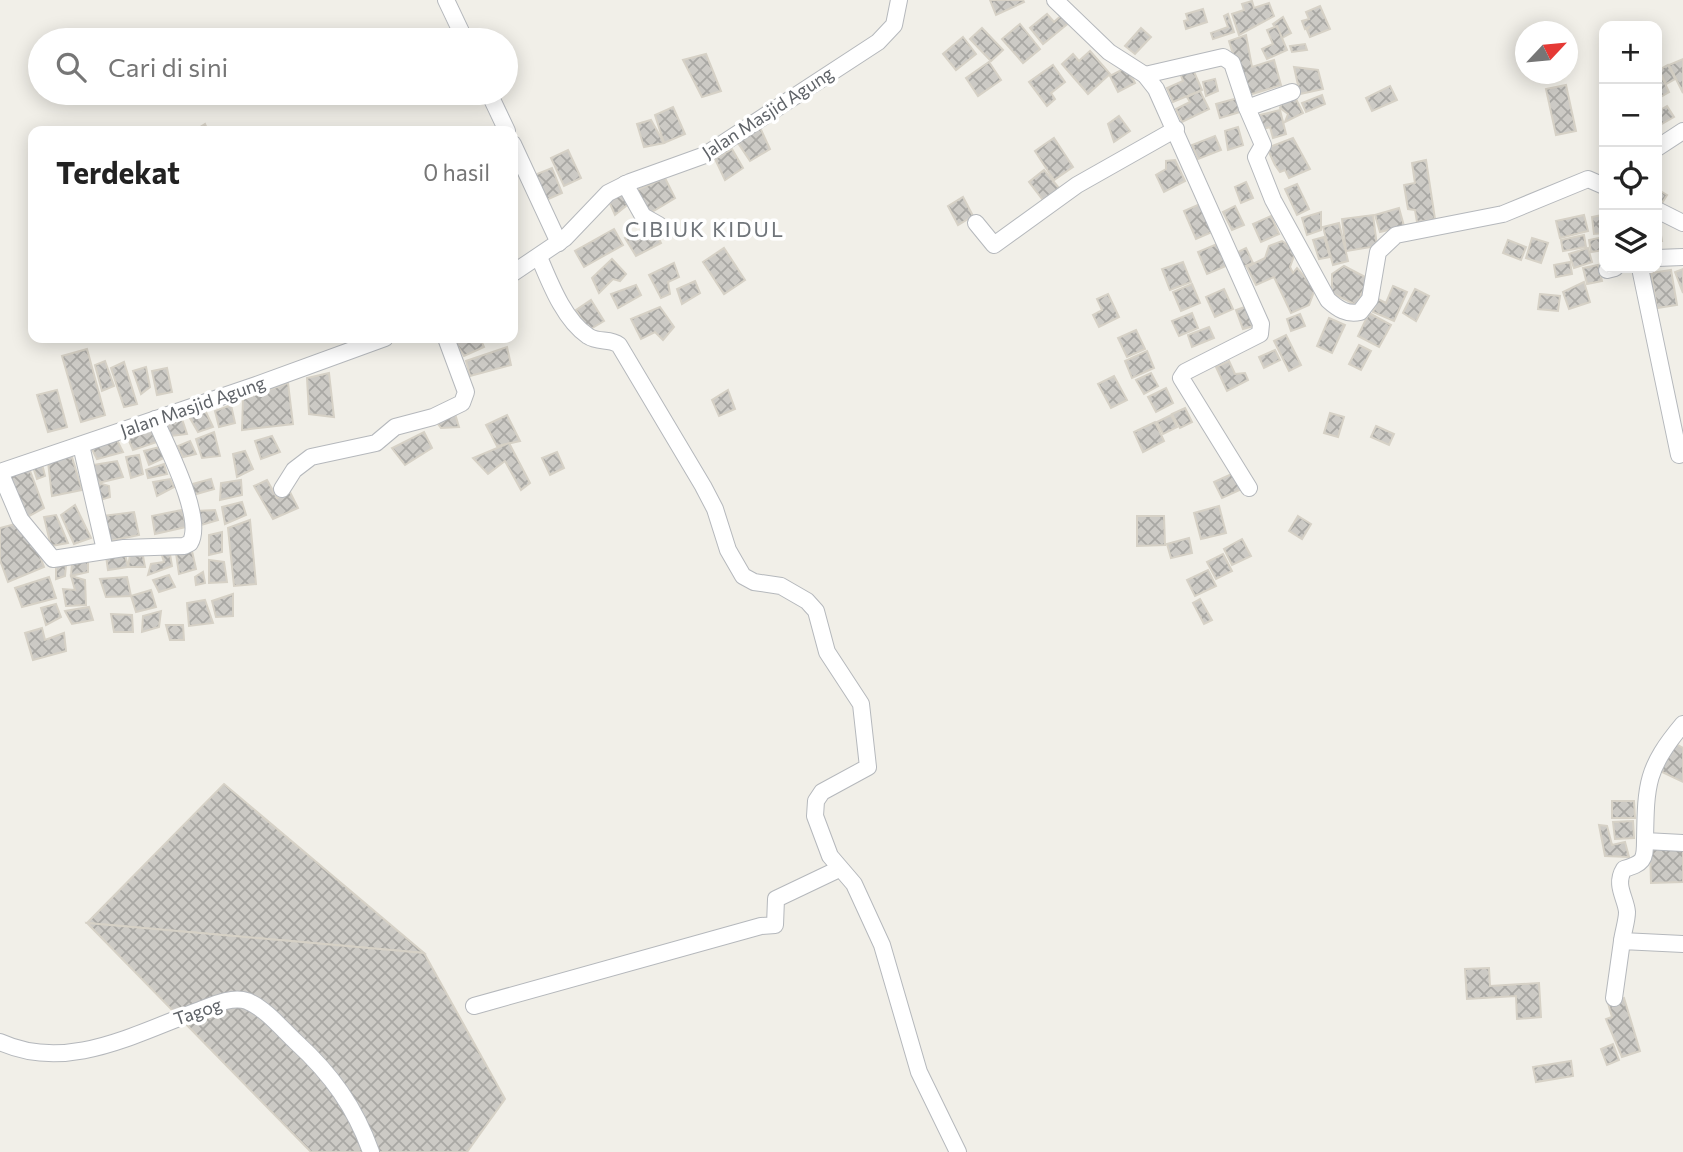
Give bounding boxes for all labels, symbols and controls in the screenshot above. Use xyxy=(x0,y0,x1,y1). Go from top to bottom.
north arrow xyxy=(1515,21,1578,84)
map controls xyxy=(1599,21,1662,273)
button: + xyxy=(1599,21,1662,84)
search box xyxy=(28,28,518,105)
icon: search xyxy=(52,48,90,86)
text: Cari di sini xyxy=(108,51,228,82)
street label: Jalan Masjid Agung xyxy=(698,61,837,163)
button: − xyxy=(1599,84,1662,147)
button: locate xyxy=(1599,147,1662,210)
text: Terdekat xyxy=(56,153,180,190)
text: 0 hasil xyxy=(423,158,490,186)
button: layers xyxy=(1599,210,1662,273)
district label: CIBIUK KIDUL xyxy=(625,216,785,241)
street label: Jalan Masjid Agung xyxy=(117,371,268,441)
street label: Tagog xyxy=(171,993,225,1030)

